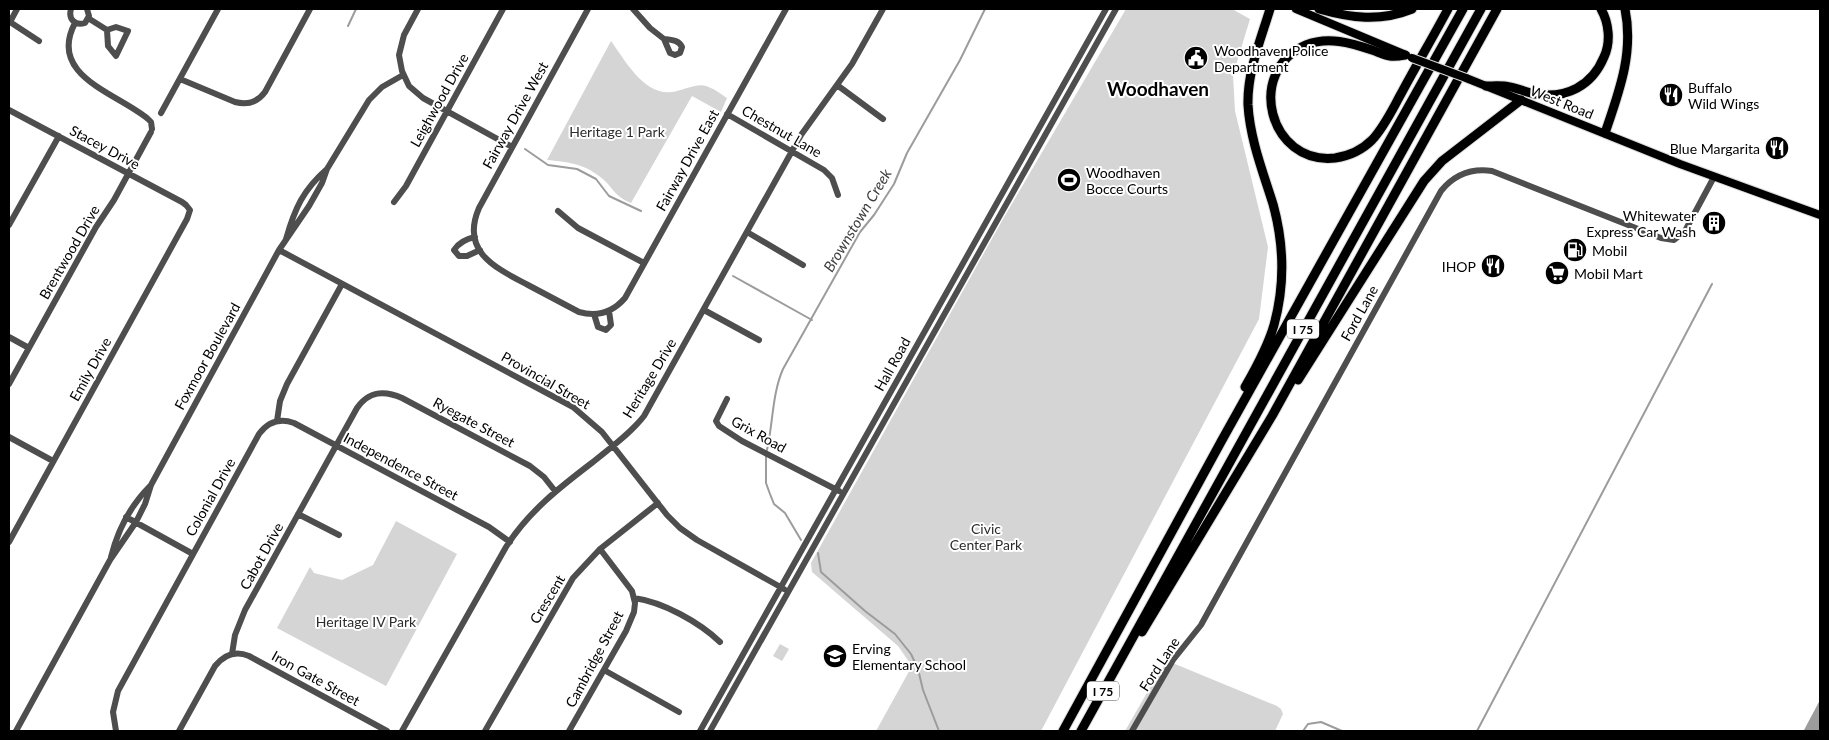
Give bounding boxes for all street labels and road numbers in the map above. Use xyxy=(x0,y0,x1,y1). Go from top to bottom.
street label: Leighwood Drive xyxy=(406,50,472,150)
street label: Fairway Drive West xyxy=(479,59,551,171)
street label: West Road xyxy=(1528,82,1596,122)
street label: Chestnut Lane xyxy=(739,101,825,161)
street label: Fairway Drive East xyxy=(652,106,722,214)
street label: Stacey Drive xyxy=(67,121,143,173)
street label: Brentwood Drive xyxy=(35,202,103,302)
street label: Ford Lane xyxy=(1337,282,1381,344)
street label: Foxmoor Boulevard xyxy=(171,300,243,412)
road number: I 75 xyxy=(1287,320,1319,338)
street label: Emily Drive xyxy=(66,334,114,404)
street label: Hall Road xyxy=(870,334,914,394)
street label: Heritage Drive xyxy=(619,335,679,421)
street label: Provincial Street xyxy=(498,348,594,412)
street label: Ryegate Street xyxy=(430,393,518,451)
street label: Grix Road xyxy=(729,412,789,456)
street label: Independence Street xyxy=(341,429,461,503)
street label: Colonial Drive xyxy=(182,455,238,539)
street label: Cabot Drive xyxy=(236,520,286,592)
street label: Crescent xyxy=(526,571,568,627)
street label: Cambridge Street xyxy=(561,608,627,710)
street label: Ford Lane xyxy=(1135,634,1183,694)
street label: Iron Gate Street xyxy=(269,647,363,709)
road number: I 75 xyxy=(1087,681,1119,700)

